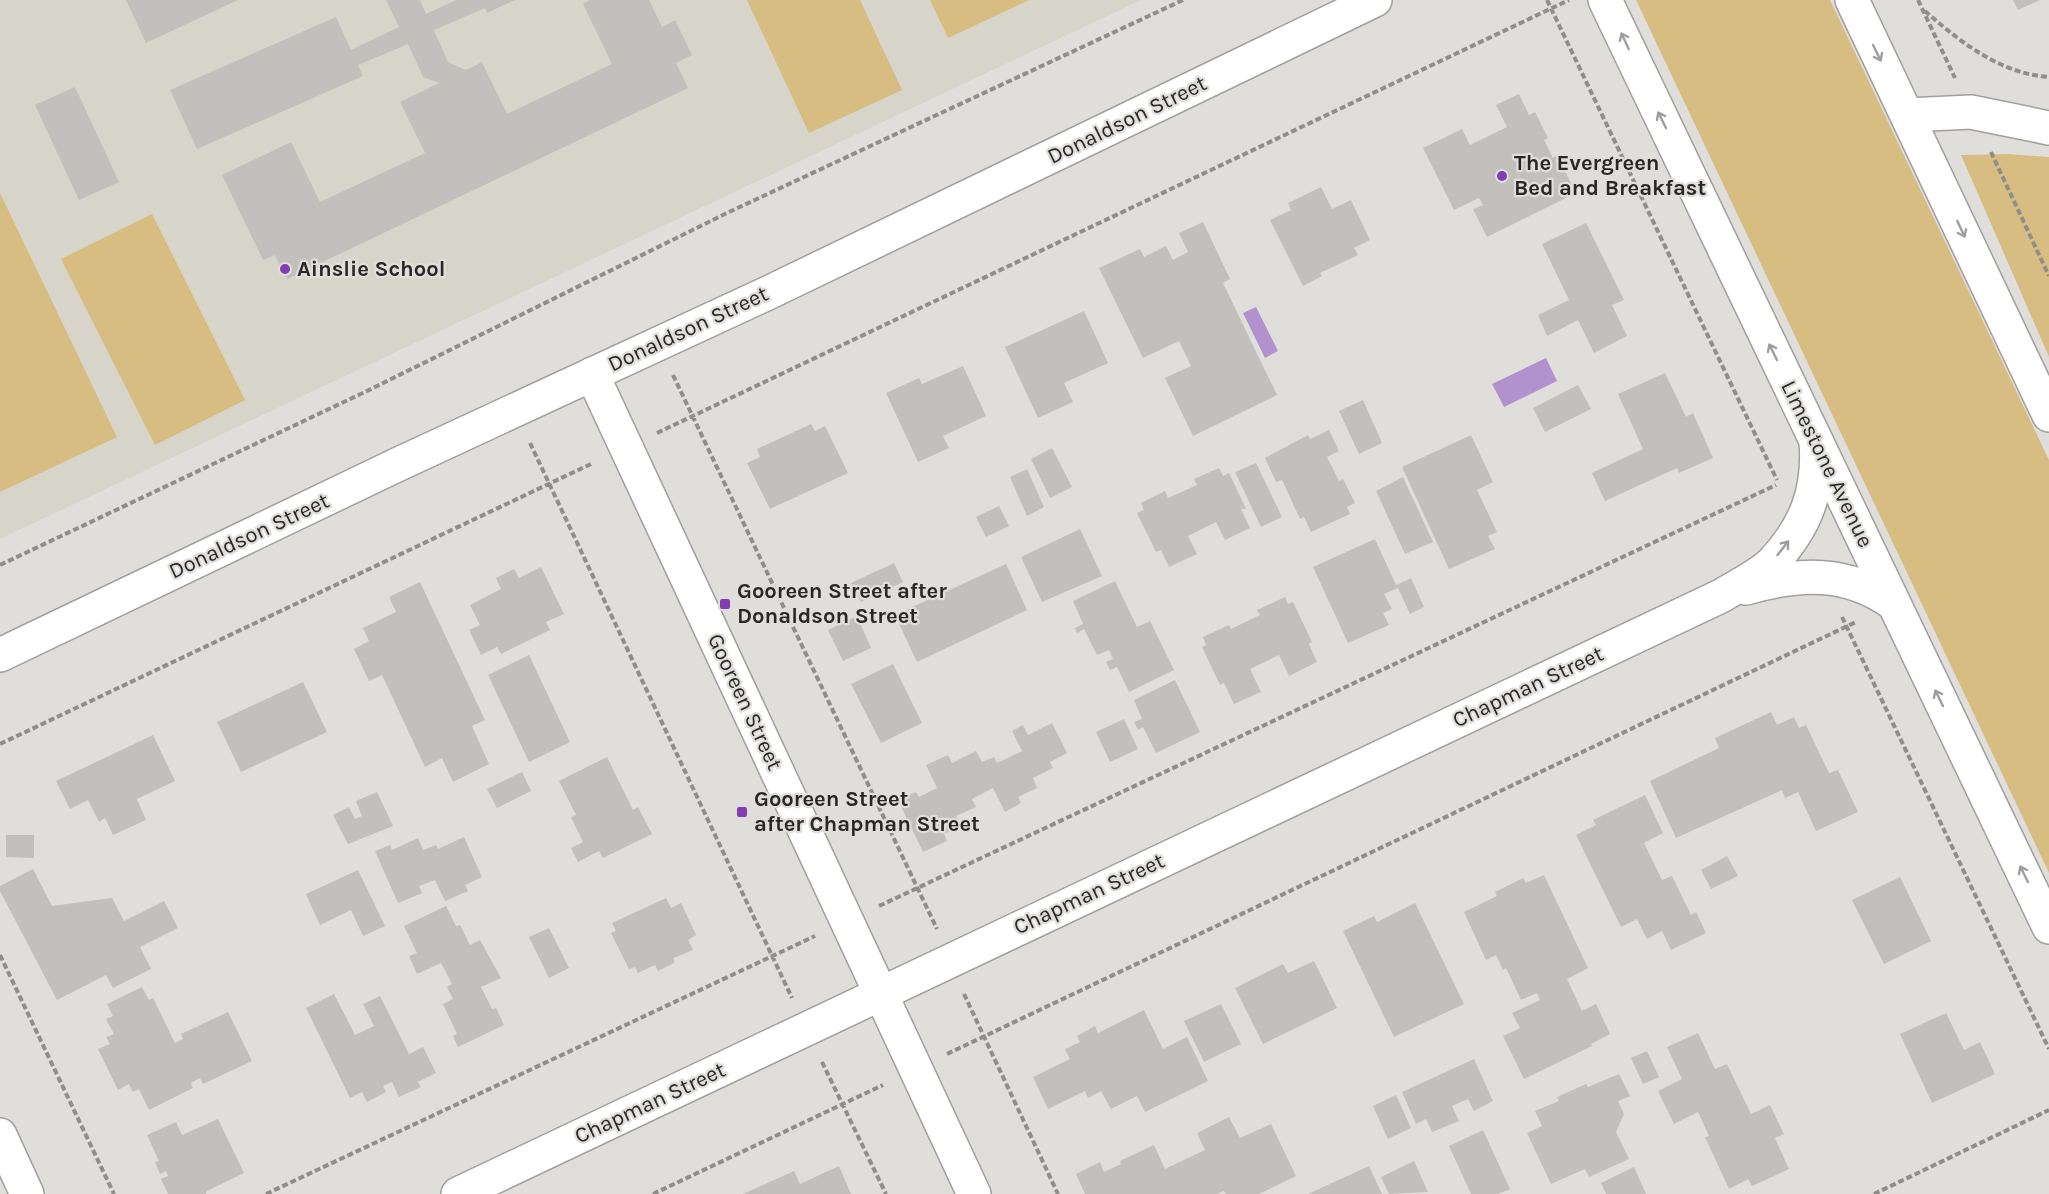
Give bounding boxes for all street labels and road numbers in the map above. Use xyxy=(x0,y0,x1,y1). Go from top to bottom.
street label: Donaldson Street xyxy=(1043,70,1211,170)
street label: Donaldson Street xyxy=(604,281,772,377)
street label: Limestone Avenue xyxy=(1775,376,1879,552)
street label: Donaldson Street xyxy=(165,488,333,584)
street label: Gooreen Street xyxy=(702,630,788,774)
street label: Chapman Street xyxy=(1448,641,1608,733)
street label: Chapman Street xyxy=(1009,848,1169,940)
street label: Chapman Street xyxy=(570,1057,730,1149)

